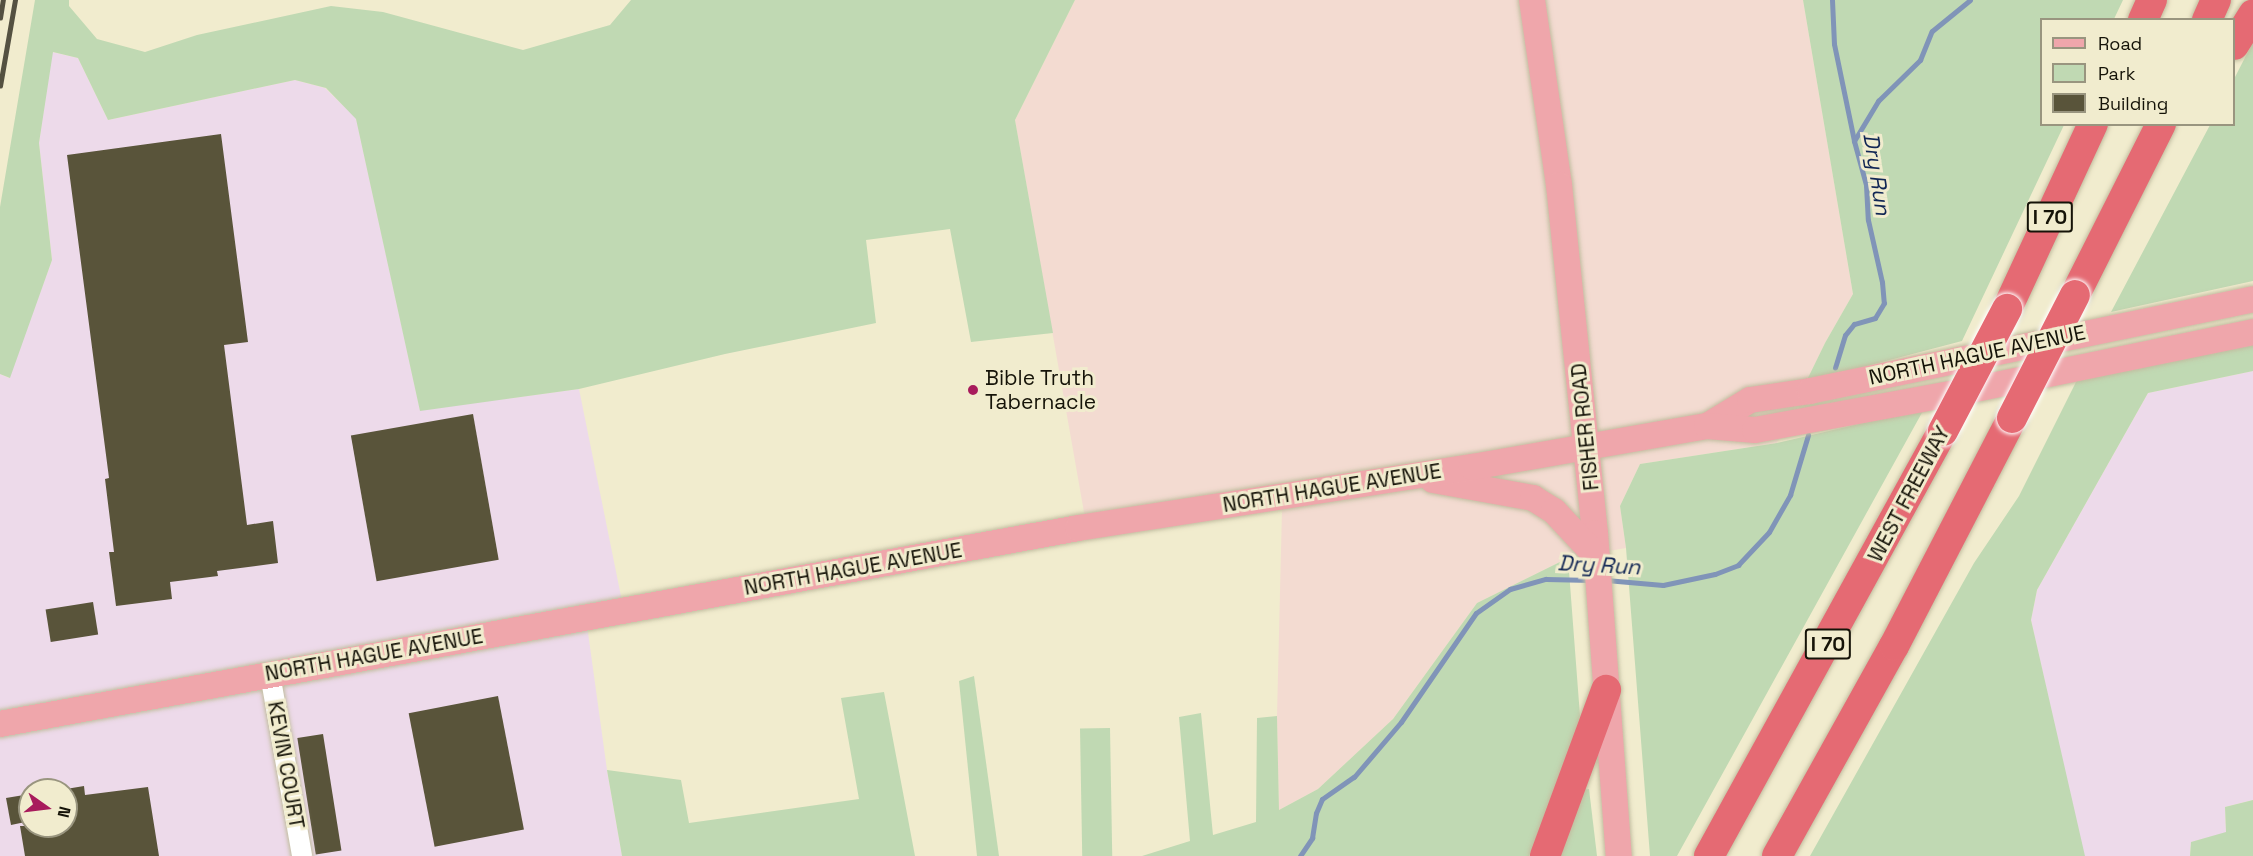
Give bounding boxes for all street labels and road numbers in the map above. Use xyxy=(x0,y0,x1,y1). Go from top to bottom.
road number: I 70 xyxy=(2026,200,2074,234)
street label: NORTH HAGUE AVENUE xyxy=(1866,320,2088,390)
street label: FISHER ROAD xyxy=(1566,362,1604,492)
street label: WEST FREEWAY xyxy=(1863,422,1955,566)
street label: NORTH HAGUE AVENUE xyxy=(1221,458,1443,518)
street label: NORTH HAGUE AVENUE xyxy=(742,537,964,601)
street label: NORTH HAGUE AVENUE xyxy=(263,623,485,687)
road number: I 70 xyxy=(1804,627,1852,661)
street label: KEVIN COURT xyxy=(262,699,310,831)

